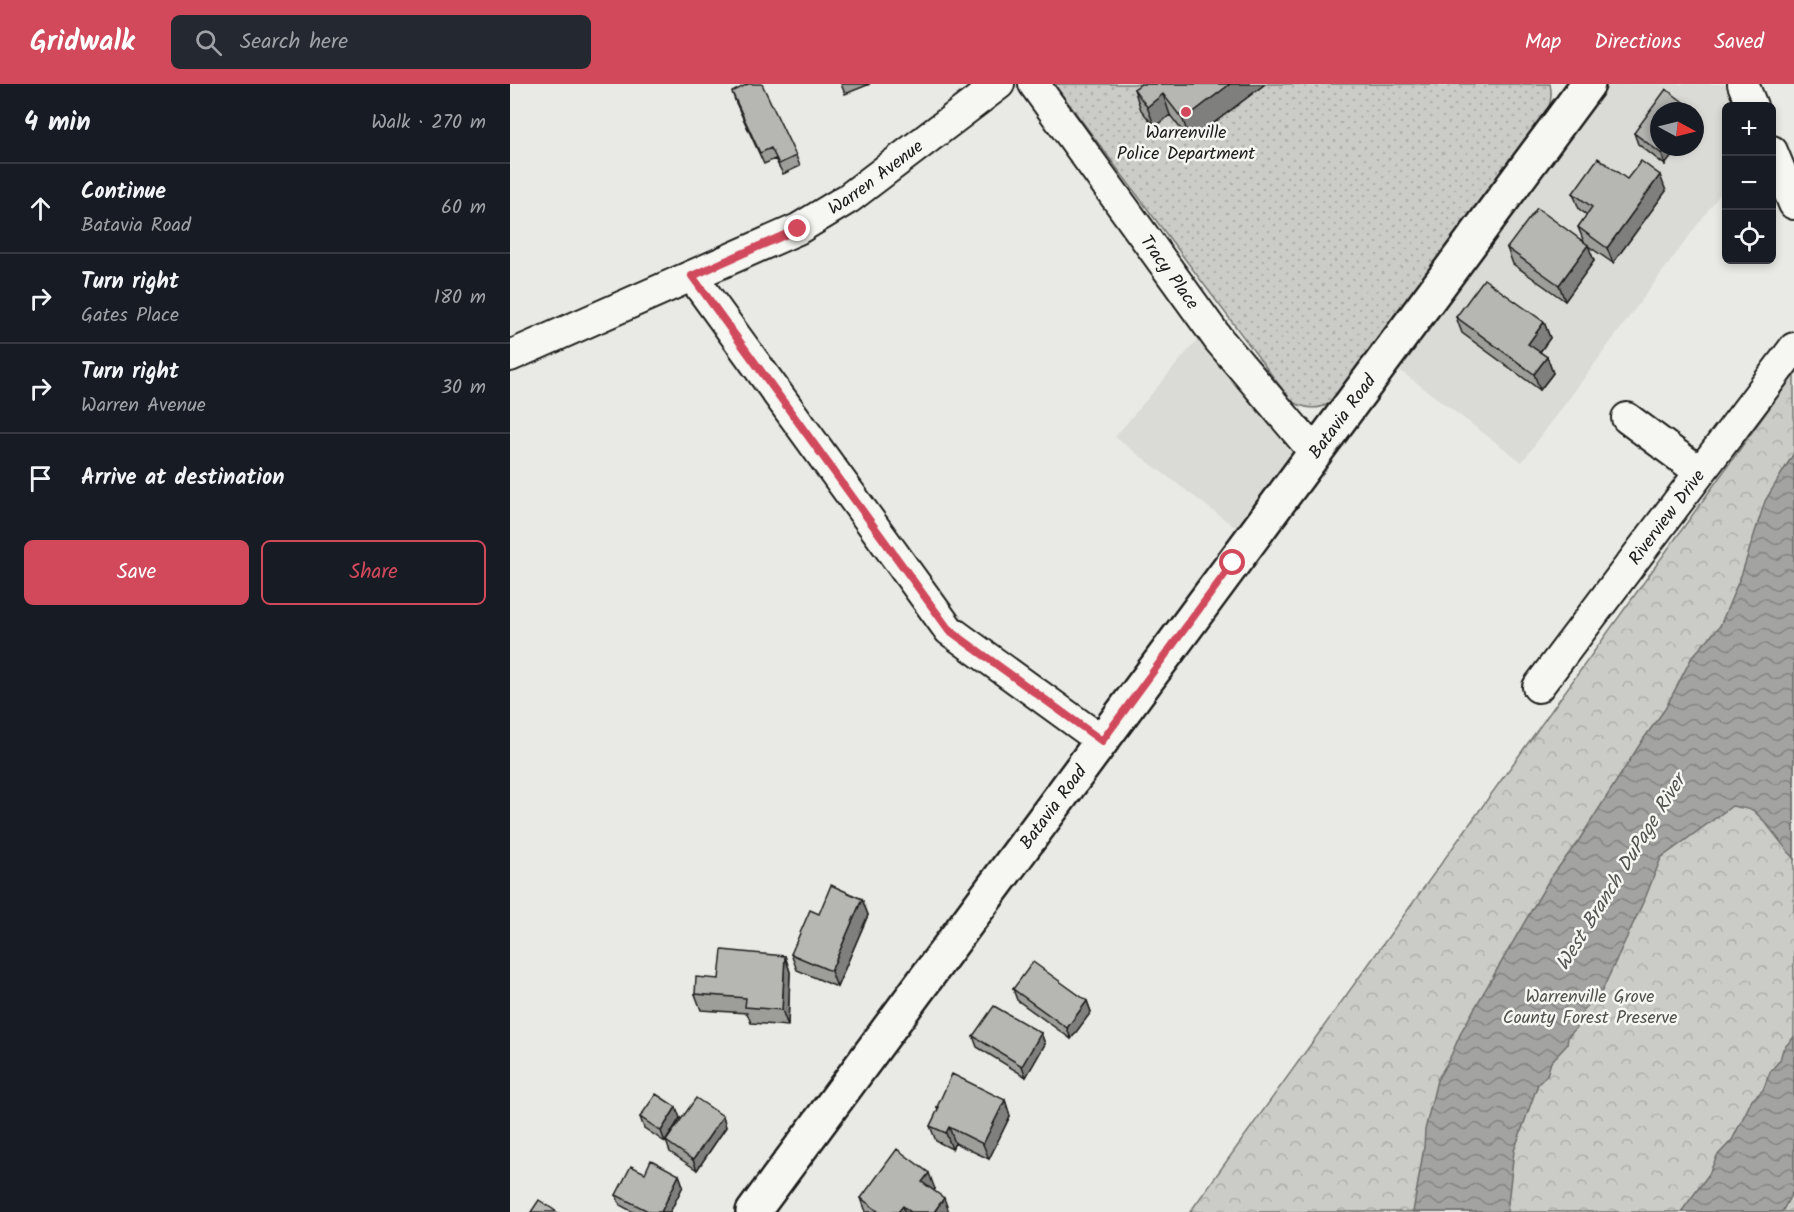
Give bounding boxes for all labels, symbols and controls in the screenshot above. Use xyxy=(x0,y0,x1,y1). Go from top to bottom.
search box xyxy=(171,15,591,69)
text: Gridwalk xyxy=(30,20,135,65)
text: Search here xyxy=(240,25,348,60)
icon: search xyxy=(192,26,225,59)
text: Map xyxy=(1525,26,1561,59)
text: Directions xyxy=(1594,26,1681,59)
text: Saved xyxy=(1714,26,1764,59)
text: 4 min xyxy=(24,102,91,144)
north arrow xyxy=(1650,102,1704,156)
map controls xyxy=(1722,102,1776,264)
button: + xyxy=(1722,102,1776,156)
marker: Warrenville Police Department xyxy=(1179,105,1193,119)
text: Walk · 270 m xyxy=(371,107,486,139)
place label: Warrenville Police Department xyxy=(1117,119,1256,169)
street label: Warren Avenue xyxy=(823,133,930,223)
button: − xyxy=(1722,156,1776,210)
text: Continue xyxy=(81,175,166,210)
icon: ahead xyxy=(24,192,57,225)
text: 60 m xyxy=(441,192,486,224)
text: Batavia Road xyxy=(81,210,191,242)
button: locate xyxy=(1722,210,1776,264)
route end xyxy=(784,215,810,241)
street label: Tracy Place xyxy=(1132,229,1206,316)
text: Turn right xyxy=(81,265,179,300)
icon: right xyxy=(24,282,57,315)
text: 180 m xyxy=(434,282,486,314)
text: Gates Place xyxy=(81,300,179,332)
text: Turn right xyxy=(81,355,179,390)
street label: Batavia Road xyxy=(1302,368,1385,466)
icon: right xyxy=(24,372,57,405)
text: 30 m xyxy=(441,372,486,404)
text: Warren Avenue xyxy=(81,390,206,422)
text: Arrive at destination xyxy=(81,461,284,496)
icon: arrive xyxy=(24,462,57,495)
street label: Riverview Drive xyxy=(1622,464,1713,572)
button: Save xyxy=(24,540,249,605)
button: Share xyxy=(261,540,486,605)
route start xyxy=(1219,549,1245,575)
street label: Batavia Road xyxy=(1013,759,1096,856)
water label: West Branch DuPage River xyxy=(1548,765,1697,977)
park label: Warrenville Grove County Forest Preserve xyxy=(1503,983,1677,1033)

